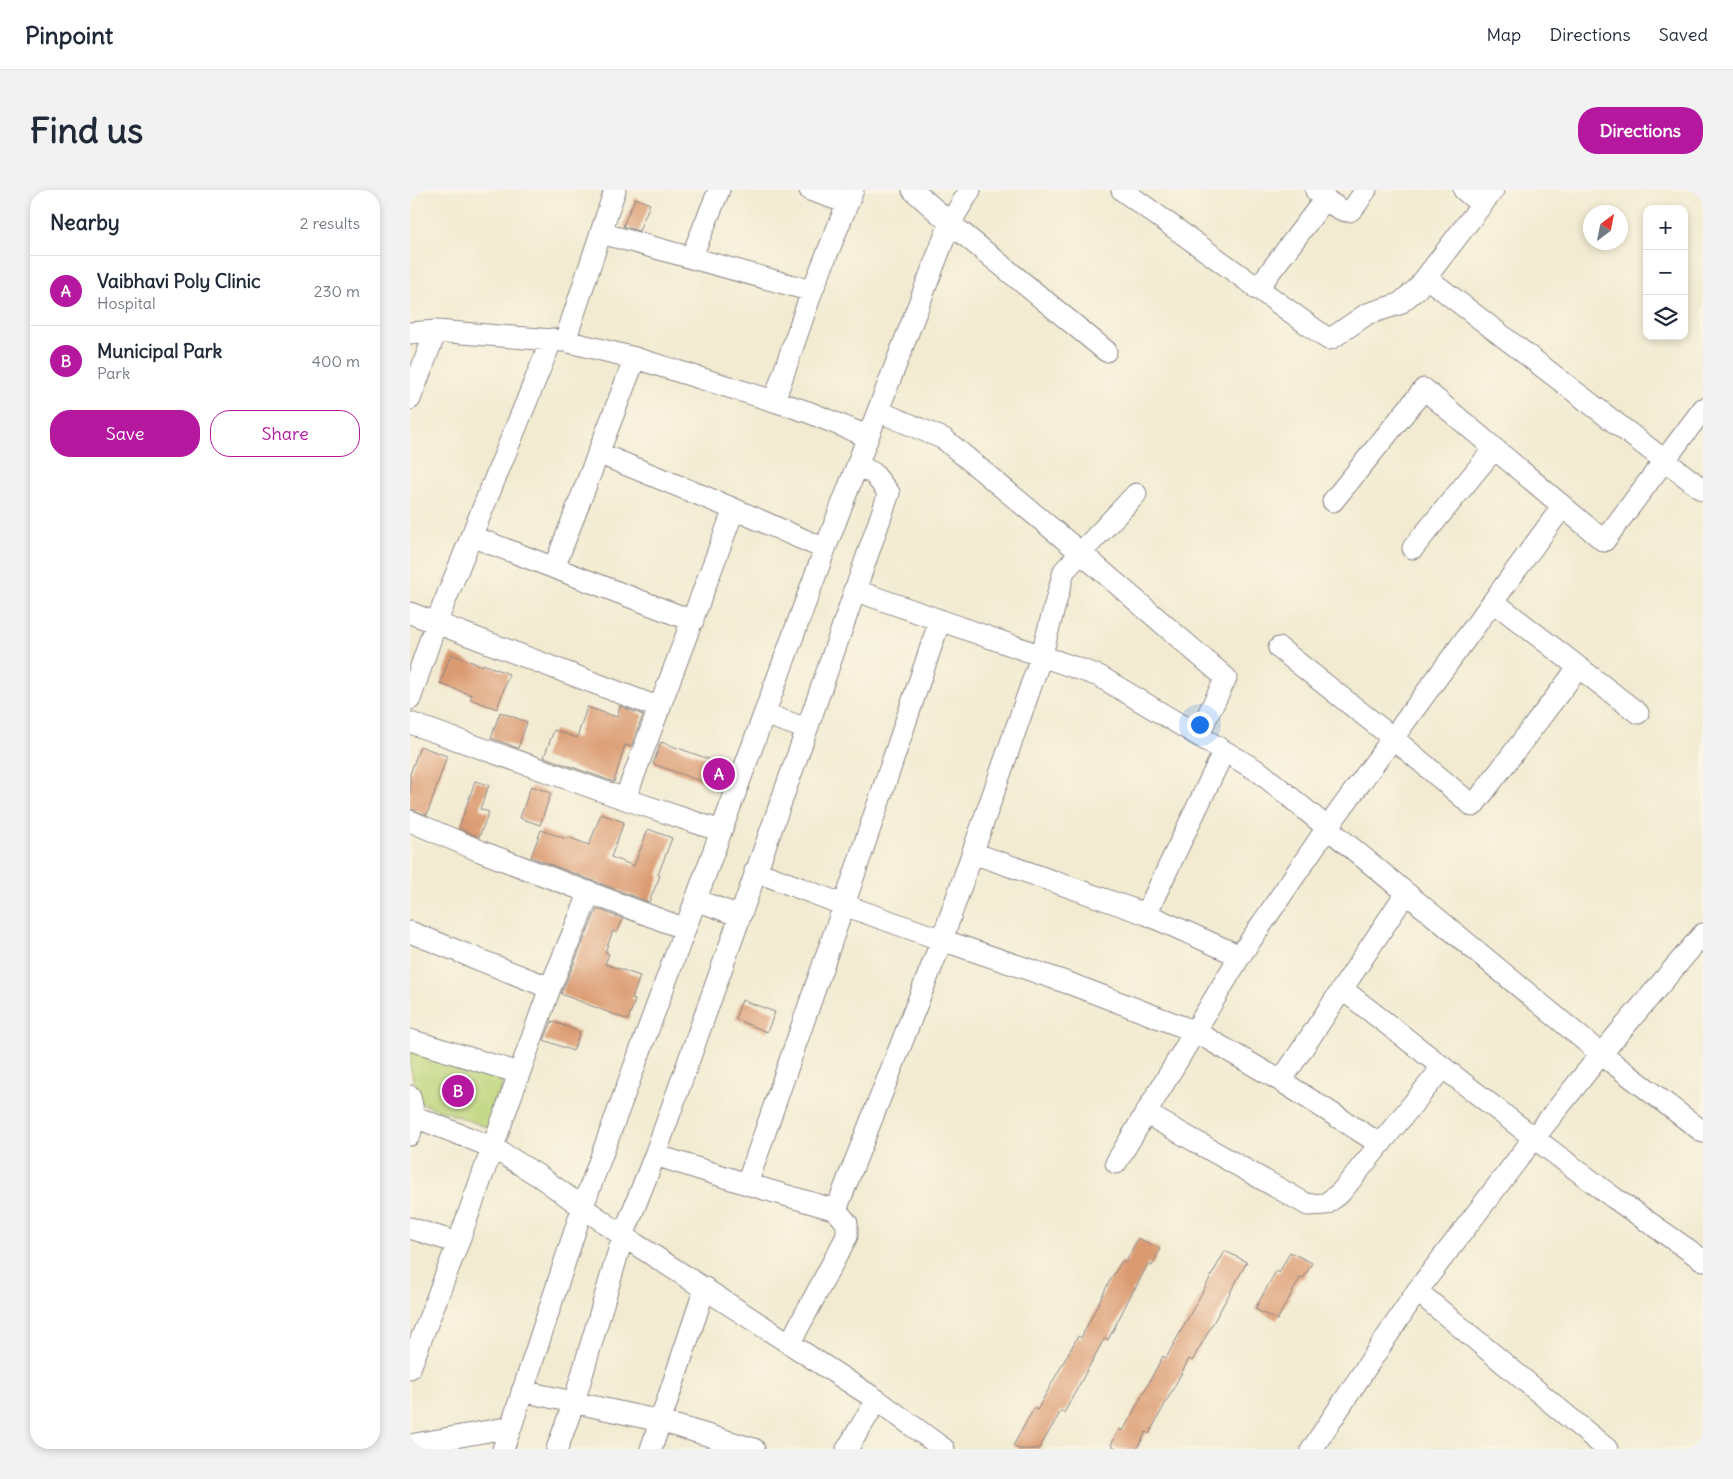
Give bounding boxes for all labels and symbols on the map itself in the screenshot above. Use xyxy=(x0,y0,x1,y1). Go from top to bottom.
north arrow xyxy=(1583,205,1628,250)
your location xyxy=(1187,712,1213,738)
pin: A xyxy=(703,755,735,793)
pin: B xyxy=(442,1072,474,1110)

